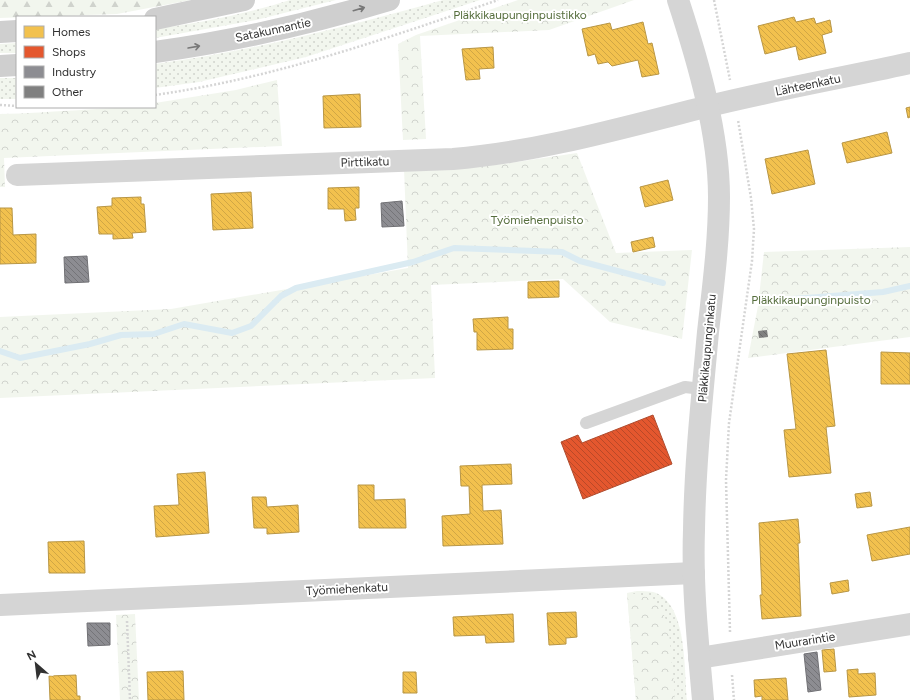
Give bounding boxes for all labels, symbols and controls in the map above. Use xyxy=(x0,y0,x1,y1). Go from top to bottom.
one-way arrow xyxy=(352,5,365,12)
park label: Pläkkikaupunginpuistikko xyxy=(453,8,587,22)
street label: Satakunnantie xyxy=(234,15,312,45)
legend xyxy=(16,16,156,108)
text: Homes xyxy=(52,25,91,39)
one-way arrow xyxy=(187,42,200,50)
text: Shops xyxy=(52,45,86,59)
text: Industry xyxy=(52,65,97,79)
street label: Lähteenkatu xyxy=(774,71,842,99)
text: Other xyxy=(52,85,83,99)
street label: Pirttikatu xyxy=(340,154,390,170)
park label: Työmiehenpuisto xyxy=(491,213,583,227)
street label: Pläkkikaupunginkatu xyxy=(695,293,719,403)
park label: Pläkkikaupunginpuisto xyxy=(751,293,871,307)
street label: Työmiehenkatu xyxy=(306,580,388,598)
street label: Muurarintie xyxy=(774,629,837,653)
north arrow xyxy=(16,644,56,684)
text: N xyxy=(25,648,38,663)

